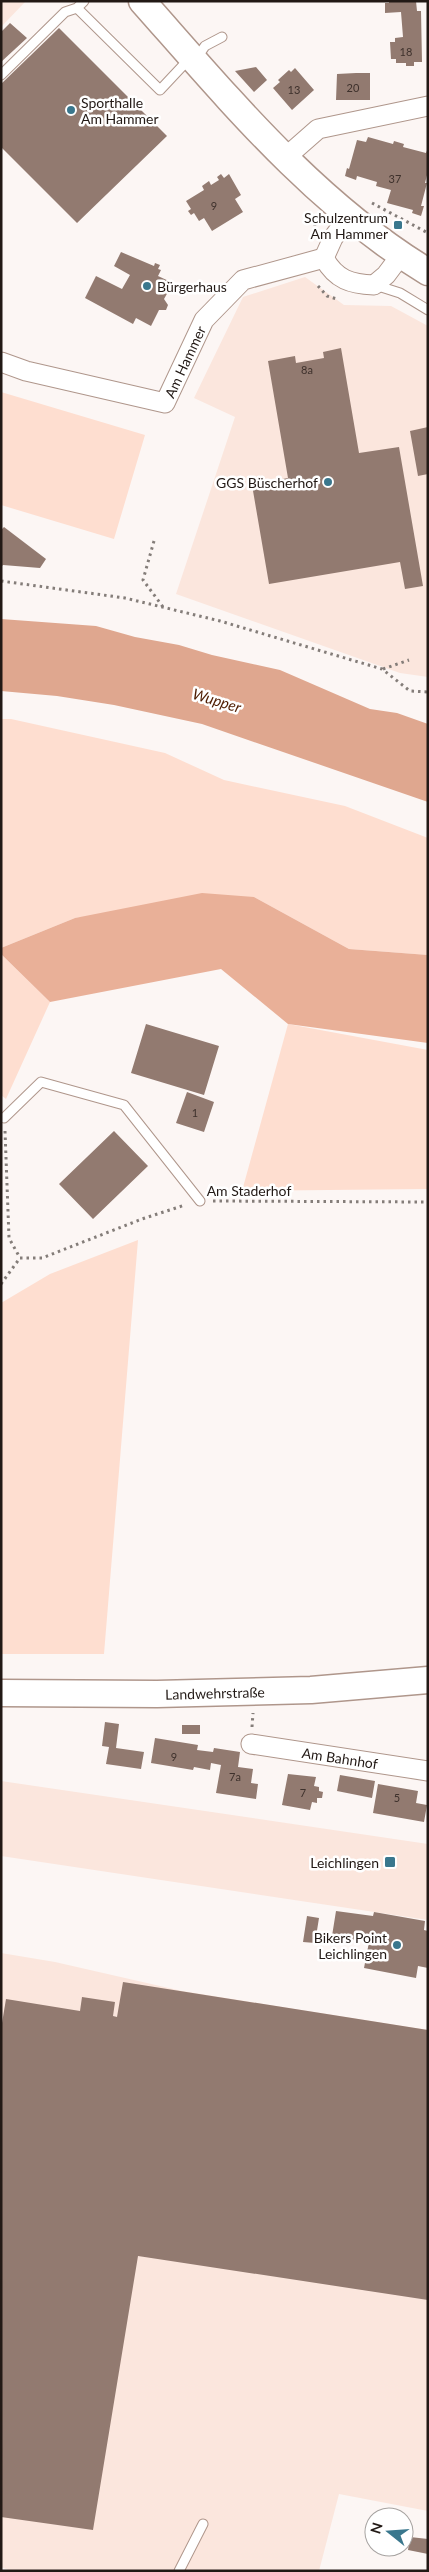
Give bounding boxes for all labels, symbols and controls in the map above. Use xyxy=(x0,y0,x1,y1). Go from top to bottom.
house number: 18 xyxy=(400,45,412,58)
house number: 20 xyxy=(347,81,360,94)
house number: 13 xyxy=(288,83,300,96)
place label: Sporthalle Am Hammer xyxy=(81,94,159,127)
marker: Sporthalle Am Hammer xyxy=(65,104,77,116)
house number: 37 xyxy=(389,172,401,185)
house number: 9 xyxy=(211,199,217,212)
place label: Schulzentrum Am Hammer xyxy=(304,209,388,242)
marker: Schulzentrum Am Hammer xyxy=(392,219,404,231)
place label: Bürgerhaus xyxy=(157,278,227,295)
marker: Bürgerhaus xyxy=(141,280,153,292)
street label: Am Hammer xyxy=(160,323,209,400)
house number: 8a xyxy=(301,363,313,376)
place label: GGS Büscherhof xyxy=(216,474,318,491)
marker: GGS Büscherhof xyxy=(322,476,334,488)
water label: Wupper xyxy=(190,684,244,716)
house number: 1 xyxy=(192,1106,198,1119)
street label: Am Staderhof xyxy=(207,1182,291,1199)
street label: Landwehrstraße xyxy=(165,1683,265,1702)
street label: Am Bahnhof xyxy=(301,1743,379,1772)
house number: 9 xyxy=(171,1750,177,1763)
house number: 7a xyxy=(229,1770,241,1783)
house number: 7 xyxy=(300,1786,306,1799)
house number: 5 xyxy=(394,1791,400,1804)
place label: Leichlingen xyxy=(310,1854,379,1871)
marker: Leichlingen xyxy=(383,1855,397,1869)
place label: Bikers Point Leichlingen xyxy=(314,1929,387,1962)
marker: Bikers Point Leichlingen xyxy=(391,1939,403,1951)
north arrow xyxy=(364,2507,414,2557)
text: N xyxy=(366,2520,386,2536)

